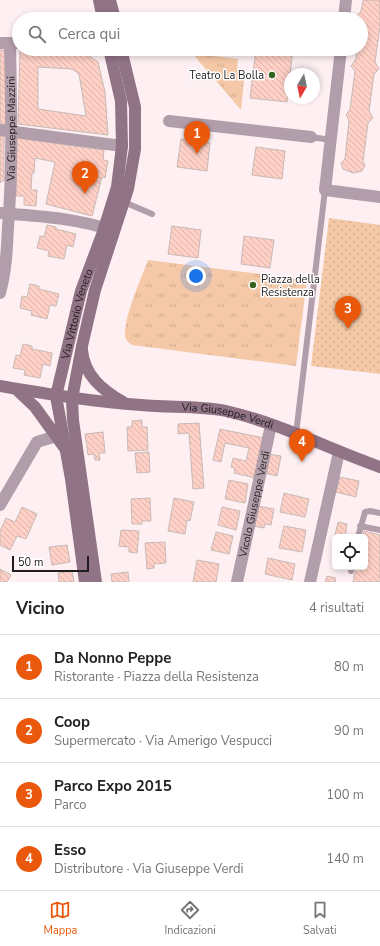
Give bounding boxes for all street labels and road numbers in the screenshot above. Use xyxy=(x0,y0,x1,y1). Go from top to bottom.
street label: Via Giuseppe Mazzini xyxy=(4,76,19,182)
street label: Via Vittorio Veneto xyxy=(58,267,97,362)
street label: Via Giuseppe Verdi xyxy=(180,400,276,433)
street label: Vicolo Giuseppe Verdi xyxy=(235,449,273,560)

